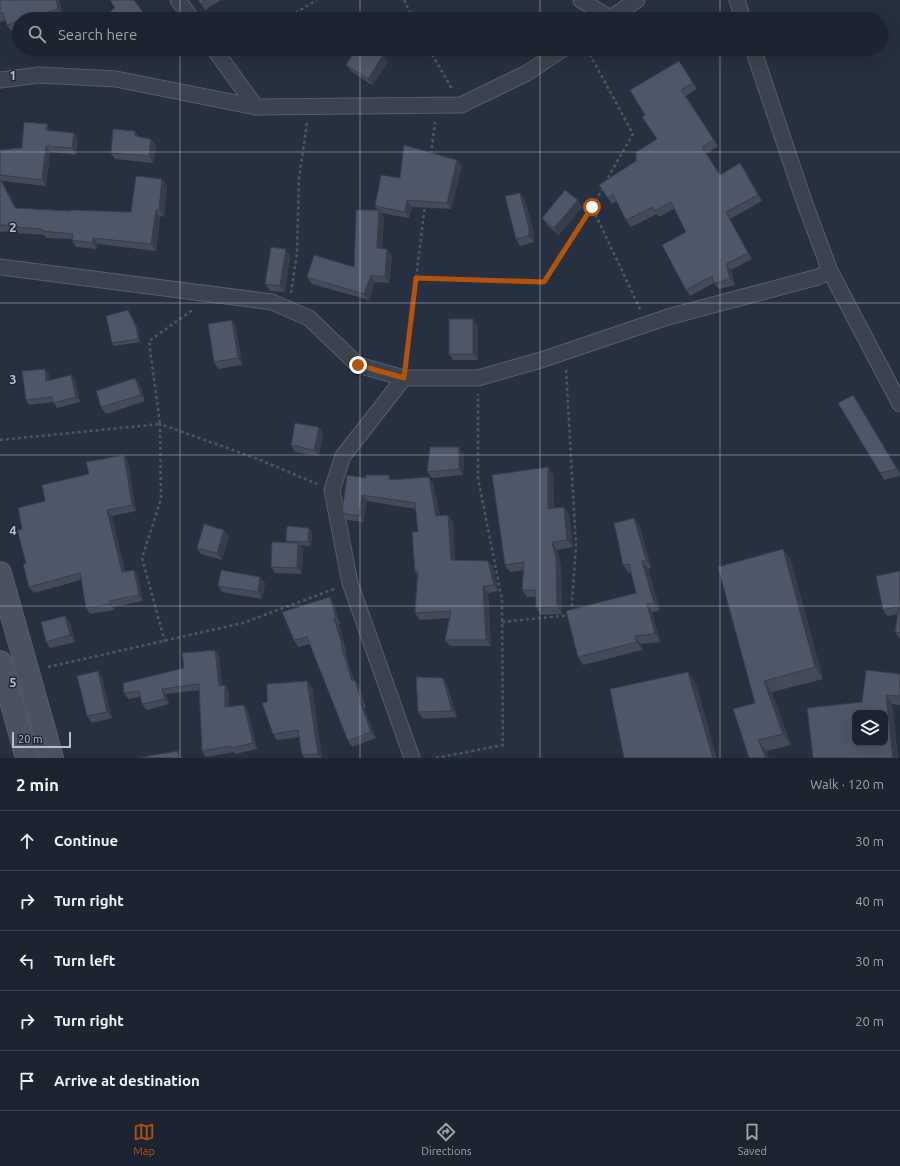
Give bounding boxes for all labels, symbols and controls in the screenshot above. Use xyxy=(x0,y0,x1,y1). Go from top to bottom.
search box xyxy=(12,12,888,56)
icon: search xyxy=(26,23,48,45)
text: Search here xyxy=(58,26,137,43)
text: 1 xyxy=(9,68,17,82)
route start xyxy=(583,198,601,216)
text: 2 xyxy=(9,220,17,234)
route end xyxy=(349,356,367,374)
text: 3 xyxy=(9,372,17,386)
text: 4 xyxy=(9,523,17,537)
text: 5 xyxy=(9,675,17,689)
map controls xyxy=(852,710,888,746)
button: layers xyxy=(852,710,888,746)
scale bar xyxy=(12,730,71,749)
text: 20 m xyxy=(18,733,42,745)
text: 2 min xyxy=(16,775,59,794)
text: Walk · 120 m xyxy=(810,777,884,791)
icon: ahead xyxy=(16,830,38,852)
text: Continue xyxy=(54,832,118,849)
text: 30 m xyxy=(855,834,884,848)
icon: right xyxy=(16,890,38,912)
text: Turn right xyxy=(54,892,124,909)
text: 40 m xyxy=(855,894,884,908)
icon: left xyxy=(16,950,38,972)
text: Turn left xyxy=(54,952,115,969)
text: 30 m xyxy=(855,954,884,968)
icon: right xyxy=(16,1010,38,1032)
text: Turn right xyxy=(54,1012,124,1029)
text: 20 m xyxy=(855,1014,884,1028)
icon: arrive xyxy=(16,1070,38,1092)
text: Arrive at destination xyxy=(54,1072,200,1089)
tab: Map xyxy=(133,1121,155,1157)
tab: Directions xyxy=(421,1121,471,1157)
tab: Saved xyxy=(738,1121,767,1157)

